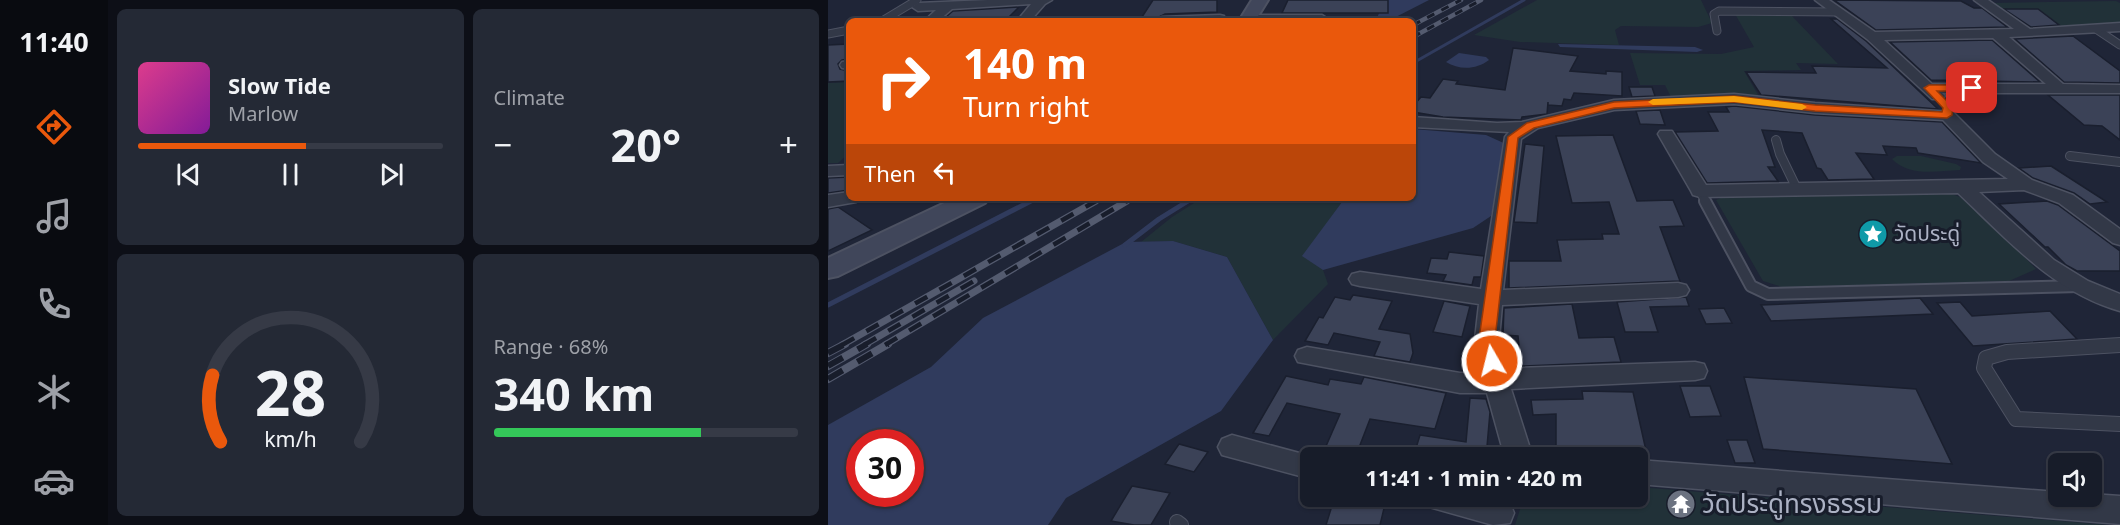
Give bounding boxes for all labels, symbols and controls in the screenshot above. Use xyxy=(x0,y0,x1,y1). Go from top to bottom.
text: 11:40 xyxy=(19,23,89,60)
text: 140 m xyxy=(963,34,1087,91)
icon: right xyxy=(864,42,942,120)
pin xyxy=(1946,62,1997,113)
text: Slow Tide xyxy=(228,70,331,100)
icon: arrive xyxy=(1955,71,1988,104)
text: Climate xyxy=(494,84,565,111)
text: Turn right xyxy=(963,88,1089,125)
text: Marlow xyxy=(228,100,298,127)
icon: directions xyxy=(33,106,75,148)
text: 20° xyxy=(610,114,681,175)
text: − xyxy=(494,122,512,167)
text: + xyxy=(779,122,798,167)
icon: left xyxy=(928,156,961,189)
icon: previous xyxy=(172,158,205,191)
icon: pause xyxy=(274,158,307,191)
icon: next xyxy=(375,158,408,191)
text: Then xyxy=(864,158,916,188)
icon: music xyxy=(33,195,75,237)
place icon: วัดประดู่ xyxy=(1857,218,1889,250)
place label: วัดประดู่ xyxy=(1894,219,1960,247)
icon: phone xyxy=(33,283,75,325)
position arrow xyxy=(1460,329,1524,393)
text: Range · 68% xyxy=(494,333,608,360)
text: 28 xyxy=(255,349,326,434)
text: 340 km xyxy=(494,363,654,424)
icon: climate xyxy=(33,371,75,413)
text: km/h xyxy=(264,424,317,453)
speed limit sign: 30 xyxy=(846,429,924,507)
map controls xyxy=(2048,453,2102,507)
button: sound xyxy=(2048,453,2102,507)
icon: car xyxy=(33,460,75,502)
text: 11:41 · 1 min · 420 m xyxy=(1365,462,1583,492)
place label: วัดประดู่ทรงธรรม xyxy=(1702,485,1882,521)
temple icon: วัดประดู่ทรงธรรม xyxy=(1665,488,1697,520)

